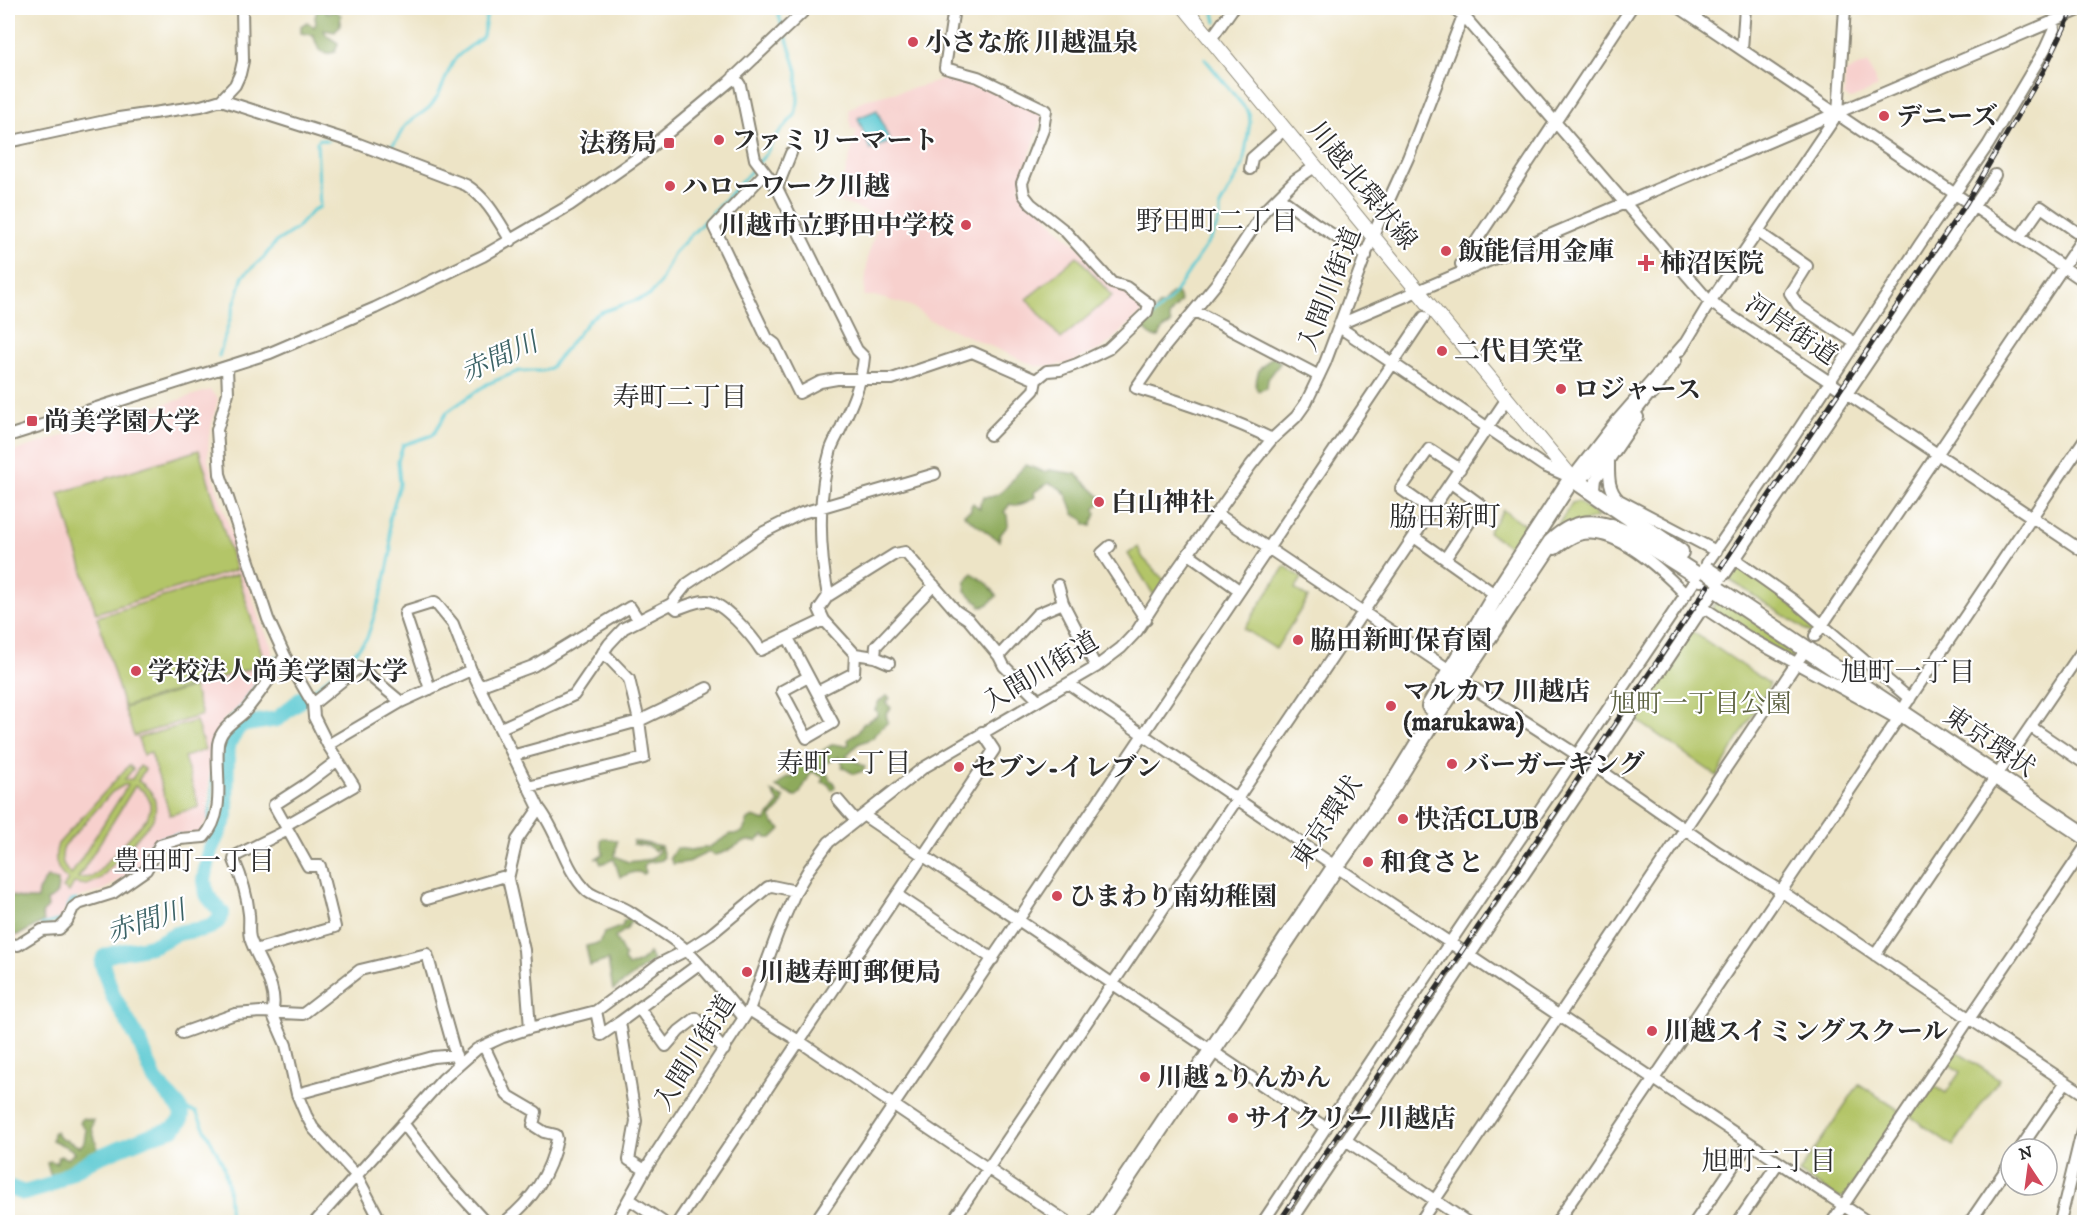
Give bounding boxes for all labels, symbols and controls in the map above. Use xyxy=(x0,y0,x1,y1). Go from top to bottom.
place label: 小さな旅 川越温泉 xyxy=(925,27,1139,60)
marker: 小さな旅 川越温泉 xyxy=(906,35,920,49)
place label: デニーズ xyxy=(1896,101,1998,134)
marker: デニーズ xyxy=(1877,109,1891,123)
street label: 川越北環状線 xyxy=(1300,115,1424,257)
place label: ファミリーマート xyxy=(731,125,938,158)
place label: 法務局 xyxy=(579,128,657,161)
marker: ファミリーマート xyxy=(712,133,726,147)
marker: 法務局 xyxy=(662,136,676,150)
place label: ハローワーク川越 xyxy=(682,171,890,204)
marker: ハローワーク川越 xyxy=(663,179,677,193)
district label: 野田町二丁目 xyxy=(1136,205,1298,239)
place label: 川越市立野田中学校 xyxy=(720,210,954,243)
marker: 川越市立野田中学校 xyxy=(959,218,973,232)
street label: 入間川街道 xyxy=(1292,223,1369,356)
place label: 飯能信用金庫 xyxy=(1458,236,1614,269)
marker: 飯能信用金庫 xyxy=(1439,244,1453,258)
place label: 柿沼医院 xyxy=(1660,248,1764,281)
marker: 柿沼医院 xyxy=(1637,254,1655,272)
street label: 河岸街道 xyxy=(1739,287,1844,373)
water label: 赤間川 xyxy=(455,325,546,390)
place label: 二代目笑堂 xyxy=(1454,336,1584,369)
marker: 二代目笑堂 xyxy=(1435,344,1449,358)
place label: ロジャース xyxy=(1573,374,1701,407)
district label: 寿町二丁目 xyxy=(613,381,748,415)
marker: ロジャース xyxy=(1554,382,1568,396)
place label: 尚美学園大学 xyxy=(44,406,200,439)
marker: 尚美学園大学 xyxy=(25,414,39,428)
place label: 白山神社 xyxy=(1111,487,1215,520)
marker: 白山神社 xyxy=(1092,495,1106,509)
district label: 脇田新町 xyxy=(1389,500,1501,535)
street label: 入間川街道 xyxy=(977,625,1105,720)
place label: 脇田新町保育園 xyxy=(1310,625,1492,658)
marker: 脇田新町保育園 xyxy=(1291,633,1305,647)
place label: 学校法人尚美学園大学 xyxy=(148,656,408,689)
district label: 旭町一丁目 xyxy=(1841,656,1976,690)
marker: 学校法人尚美学園大学 xyxy=(129,664,143,678)
place label: マルカワ 川越店 (marukawa) xyxy=(1403,676,1591,739)
park label: 旭町一丁目公園 xyxy=(1610,688,1792,721)
marker: マルカワ 川越店 (marukawa) xyxy=(1384,699,1398,713)
street label: 東京環状 xyxy=(1937,699,2042,785)
district label: 寿町一丁目 xyxy=(777,747,912,781)
place label: バーガーキング xyxy=(1464,749,1645,782)
place label: セブン-イレブン xyxy=(971,752,1161,785)
marker: バーガーキング xyxy=(1445,757,1459,771)
marker: セブン-イレブン xyxy=(952,760,966,774)
street label: 東京環状 xyxy=(1284,769,1370,874)
place label: 快活CLUB xyxy=(1415,804,1539,837)
marker: 快活CLUB xyxy=(1396,812,1410,826)
district label: 豊田町一丁目 xyxy=(113,845,275,879)
place label: 和食さと xyxy=(1380,847,1484,880)
marker: 和食さと xyxy=(1361,855,1375,869)
place label: ひまわり南幼稚園 xyxy=(1069,881,1277,914)
marker: ひまわり南幼稚園 xyxy=(1050,889,1064,903)
water label: 赤間川 xyxy=(103,892,193,951)
place label: 川越寿町郵便局 xyxy=(759,957,941,990)
marker: 川越寿町郵便局 xyxy=(740,965,754,979)
street label: 入間川街道 xyxy=(647,989,744,1117)
place label: 川越スイミングスクール xyxy=(1664,1016,1948,1049)
marker: 川越スイミングスクール xyxy=(1645,1024,1659,1038)
place label: 川越 2りんかん xyxy=(1157,1062,1331,1095)
marker: 川越 2りんかん xyxy=(1138,1070,1152,1084)
place label: サイクリー 川越店 xyxy=(1245,1103,1456,1136)
marker: サイクリー 川越店 xyxy=(1226,1111,1240,1125)
north arrow xyxy=(1999,1137,2059,1197)
text: N xyxy=(2017,1142,2035,1165)
district label: 旭町二丁目 xyxy=(1702,1145,1837,1179)

